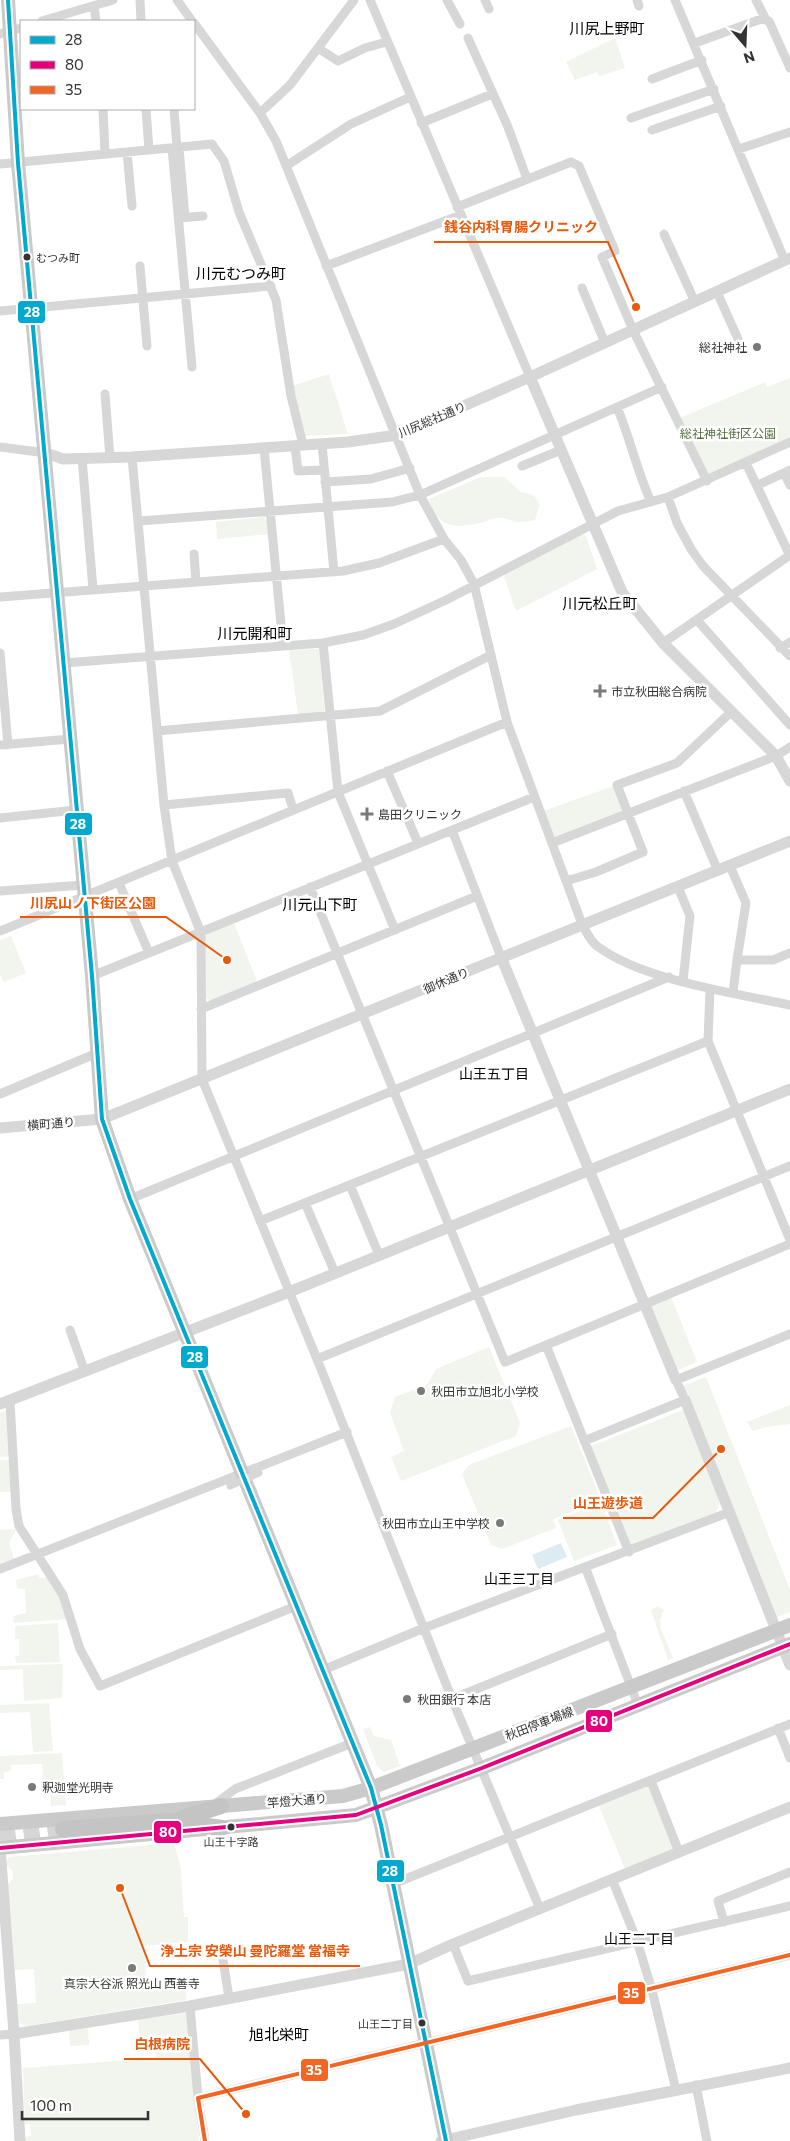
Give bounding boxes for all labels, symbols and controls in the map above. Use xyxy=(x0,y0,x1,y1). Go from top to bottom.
district label: 川尻上野町 xyxy=(569,19,645,37)
legend xyxy=(20,20,195,110)
north arrow xyxy=(720,20,770,70)
text: 28 xyxy=(65,30,82,48)
text: N xyxy=(742,48,757,68)
text: 80 xyxy=(65,55,84,73)
text: 35 xyxy=(65,80,82,98)
callout: 銭谷内科胃腸クリニック xyxy=(434,213,608,242)
text: 銭谷内科胃腸クリニック xyxy=(444,218,598,235)
place label: むつみ町 xyxy=(36,251,80,264)
marker: むつみ町 xyxy=(22,252,32,262)
district label: 川元むつみ町 xyxy=(196,264,286,282)
line badge: 28 xyxy=(17,300,46,324)
text: 28 xyxy=(24,303,41,320)
place label: 総社神社 xyxy=(699,340,747,354)
marker: 総社神社 xyxy=(751,341,763,353)
street label: 川尻総社通り xyxy=(396,398,468,440)
park label: 総社神社街区公園 xyxy=(680,426,776,440)
district label: 川元松丘町 xyxy=(562,594,638,612)
district label: 川元開和町 xyxy=(217,624,293,642)
marker: 市立秋田総合病院 xyxy=(593,684,607,698)
place label: 市立秋田総合病院 xyxy=(611,684,707,698)
marker: 島田クリニック xyxy=(360,807,374,821)
place label: 島田クリニック xyxy=(378,807,462,821)
line badge: 28 xyxy=(64,812,93,836)
text: 28 xyxy=(70,815,87,832)
callout: 川尻山ノ下街区公園 xyxy=(20,888,166,917)
text: 川尻山ノ下街区公園 xyxy=(30,894,156,911)
district label: 川元山下町 xyxy=(282,895,358,913)
street label: 御休通り xyxy=(421,964,471,996)
district label: 山王五丁目 xyxy=(459,1065,529,1082)
street label: 横町通り xyxy=(26,1114,76,1132)
line badge: 28 xyxy=(180,1345,209,1369)
text: 28 xyxy=(187,1348,204,1365)
place label: 秋田市立旭北小学校 xyxy=(431,1384,539,1398)
marker: 秋田市立旭北小学校 xyxy=(415,1385,427,1397)
callout: 山王遊歩道 xyxy=(563,1489,653,1518)
text: 山王遊歩道 xyxy=(573,1494,643,1511)
place label: 秋田市立山王中学校 xyxy=(382,1516,490,1530)
marker: 秋田市立山王中学校 xyxy=(494,1517,506,1529)
district label: 山王三丁目 xyxy=(484,1570,554,1587)
place label: 秋田銀行 本店 xyxy=(417,1692,491,1706)
marker: 秋田銀行 本店 xyxy=(401,1693,413,1705)
street label: 秋田停車場線 xyxy=(503,1704,575,1742)
line badge: 80 xyxy=(585,1709,613,1733)
text: 80 xyxy=(590,1712,608,1729)
place label: 釈迦堂光明寺 xyxy=(42,1780,114,1794)
marker: 釈迦堂光明寺 xyxy=(26,1781,38,1793)
street label: 竿燈大通り xyxy=(266,1790,328,1810)
line badge: 80 xyxy=(153,1820,182,1844)
marker: 山王十字路 xyxy=(226,1822,236,1832)
text: 80 xyxy=(159,1823,177,1840)
place label: 山王十字路 xyxy=(204,1835,259,1848)
line badge: 28 xyxy=(376,1859,405,1883)
text: 28 xyxy=(382,1862,399,1879)
district label: 山王二丁目 xyxy=(604,1930,674,1947)
callout: 浄土宗 安榮山 曼陀羅堂 當福寺 xyxy=(150,1937,360,1966)
text: 浄土宗 安榮山 曼陀羅堂 當福寺 xyxy=(160,1942,350,1959)
marker: 真宗大谷派 照光山 西善寺 xyxy=(126,1962,138,1974)
place label: 真宗大谷派 照光山 西善寺 xyxy=(64,1976,200,1990)
line badge: 35 xyxy=(617,1981,646,2005)
text: 35 xyxy=(623,1984,639,2001)
place label: 山王二丁目 xyxy=(358,2017,413,2030)
marker: 山王二丁目 xyxy=(417,2018,427,2028)
district label: 旭北栄町 xyxy=(249,2025,309,2043)
callout: 白根病院 xyxy=(124,2030,200,2059)
text: 白根病院 xyxy=(134,2035,190,2052)
line badge: 35 xyxy=(300,2058,329,2082)
text: 35 xyxy=(306,2061,322,2078)
scale bar xyxy=(22,2088,149,2120)
text: 100 m xyxy=(30,2096,72,2114)

